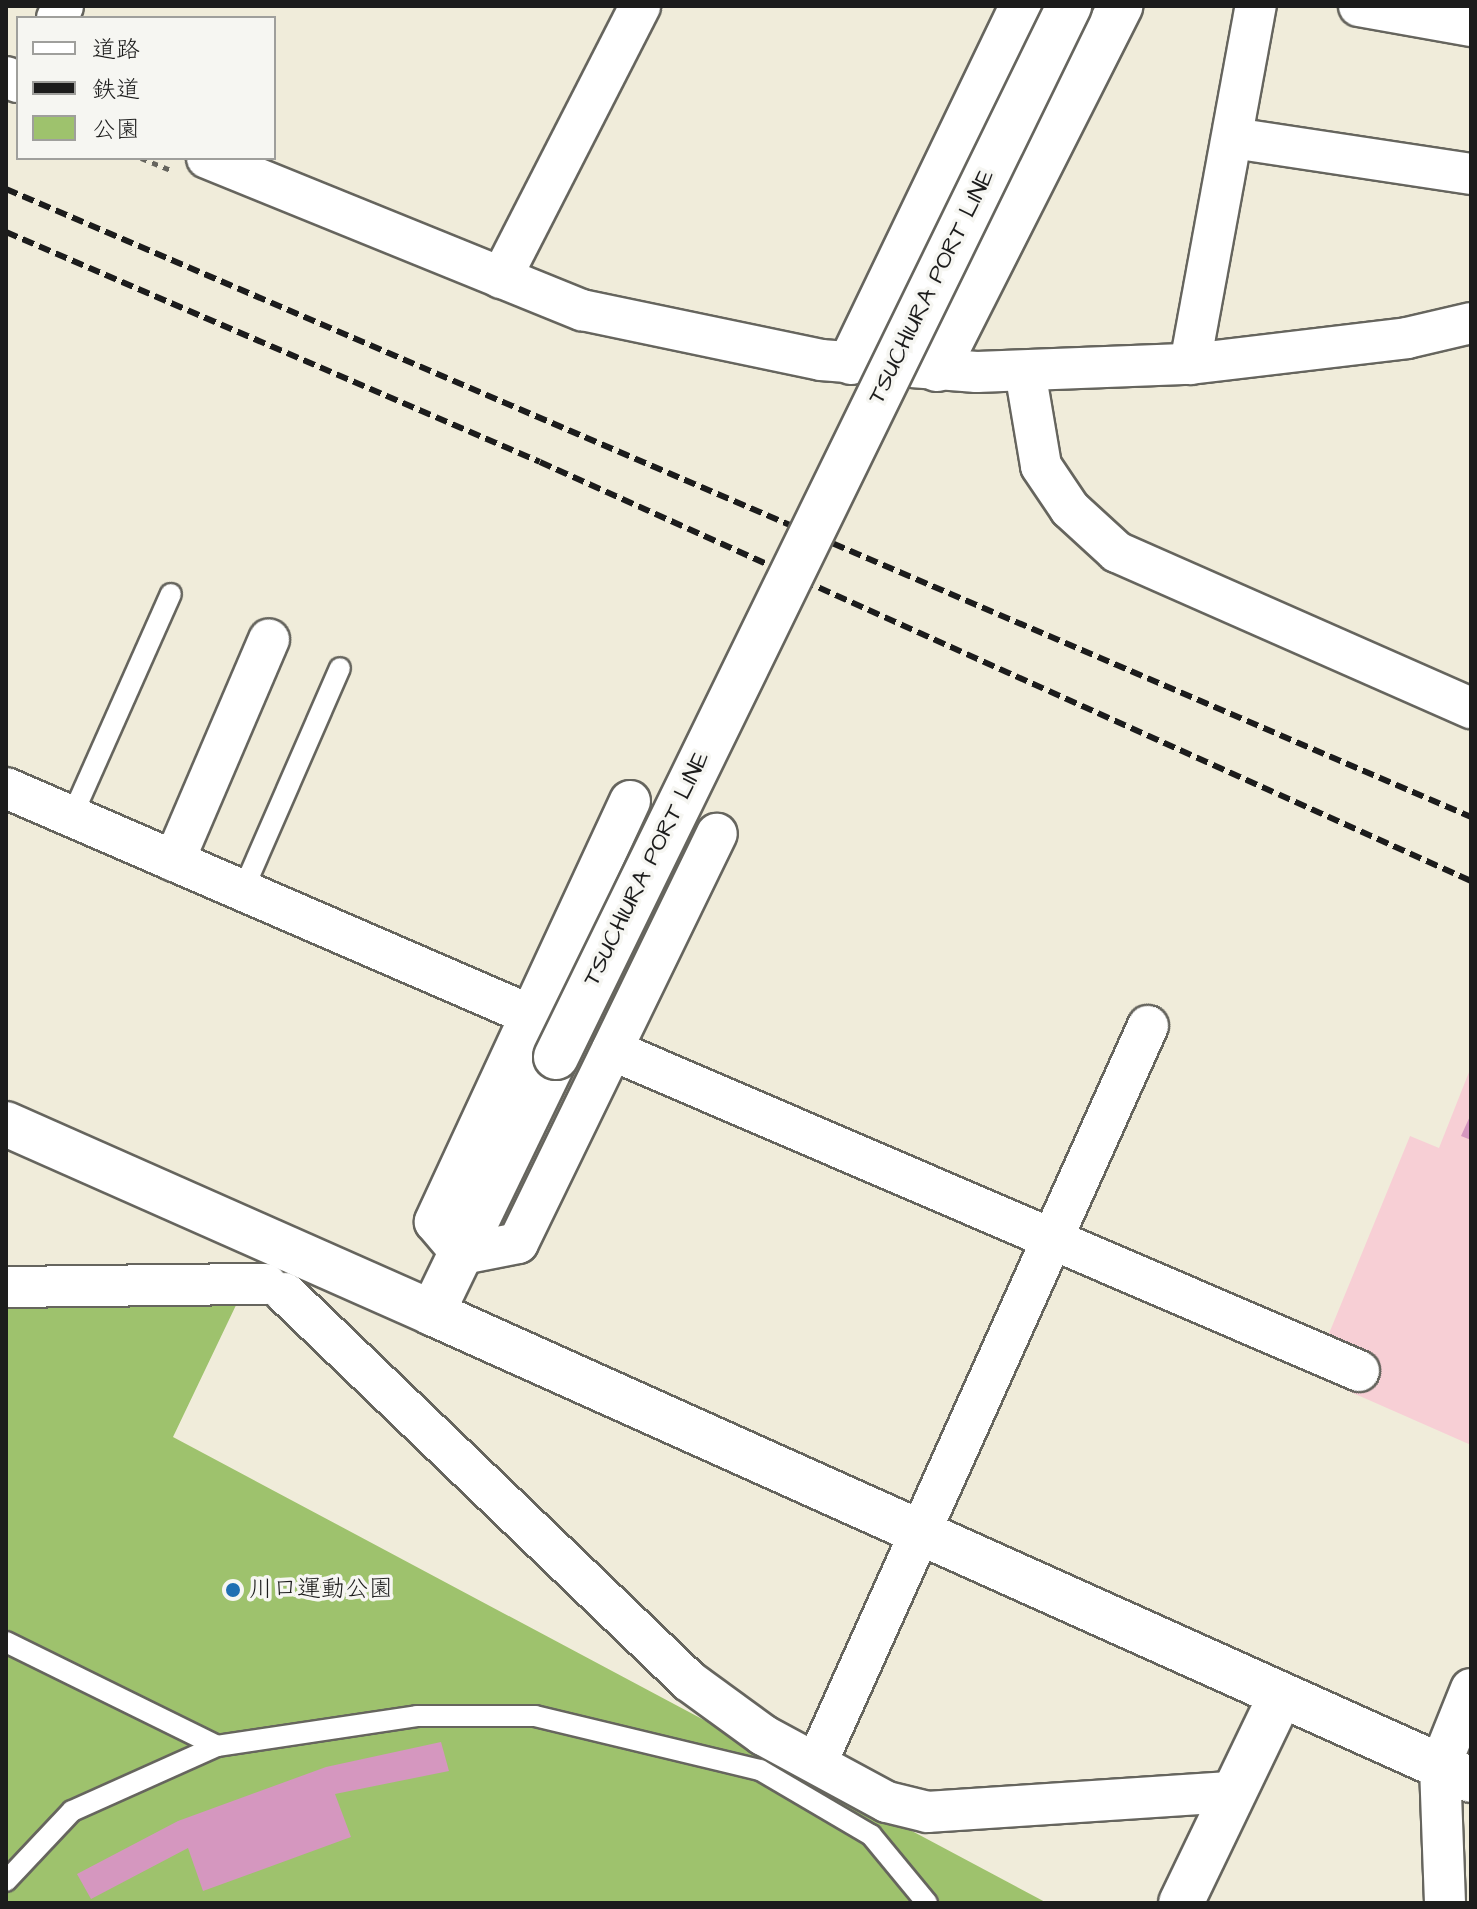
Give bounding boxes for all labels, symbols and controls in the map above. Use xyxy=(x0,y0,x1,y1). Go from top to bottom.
legend xyxy=(16,16,276,160)
text: 道路 xyxy=(92,33,140,67)
text: 鉄道 xyxy=(92,73,140,107)
text: 公園 xyxy=(92,113,140,147)
street label: TSUCHIURA PORT LINE xyxy=(863,165,1001,409)
street label: TSUCHIURA PORT LINE xyxy=(578,747,716,991)
place label: 川口運動公園 xyxy=(249,1576,393,1604)
marker: 川口運動公園 xyxy=(224,1581,242,1599)

